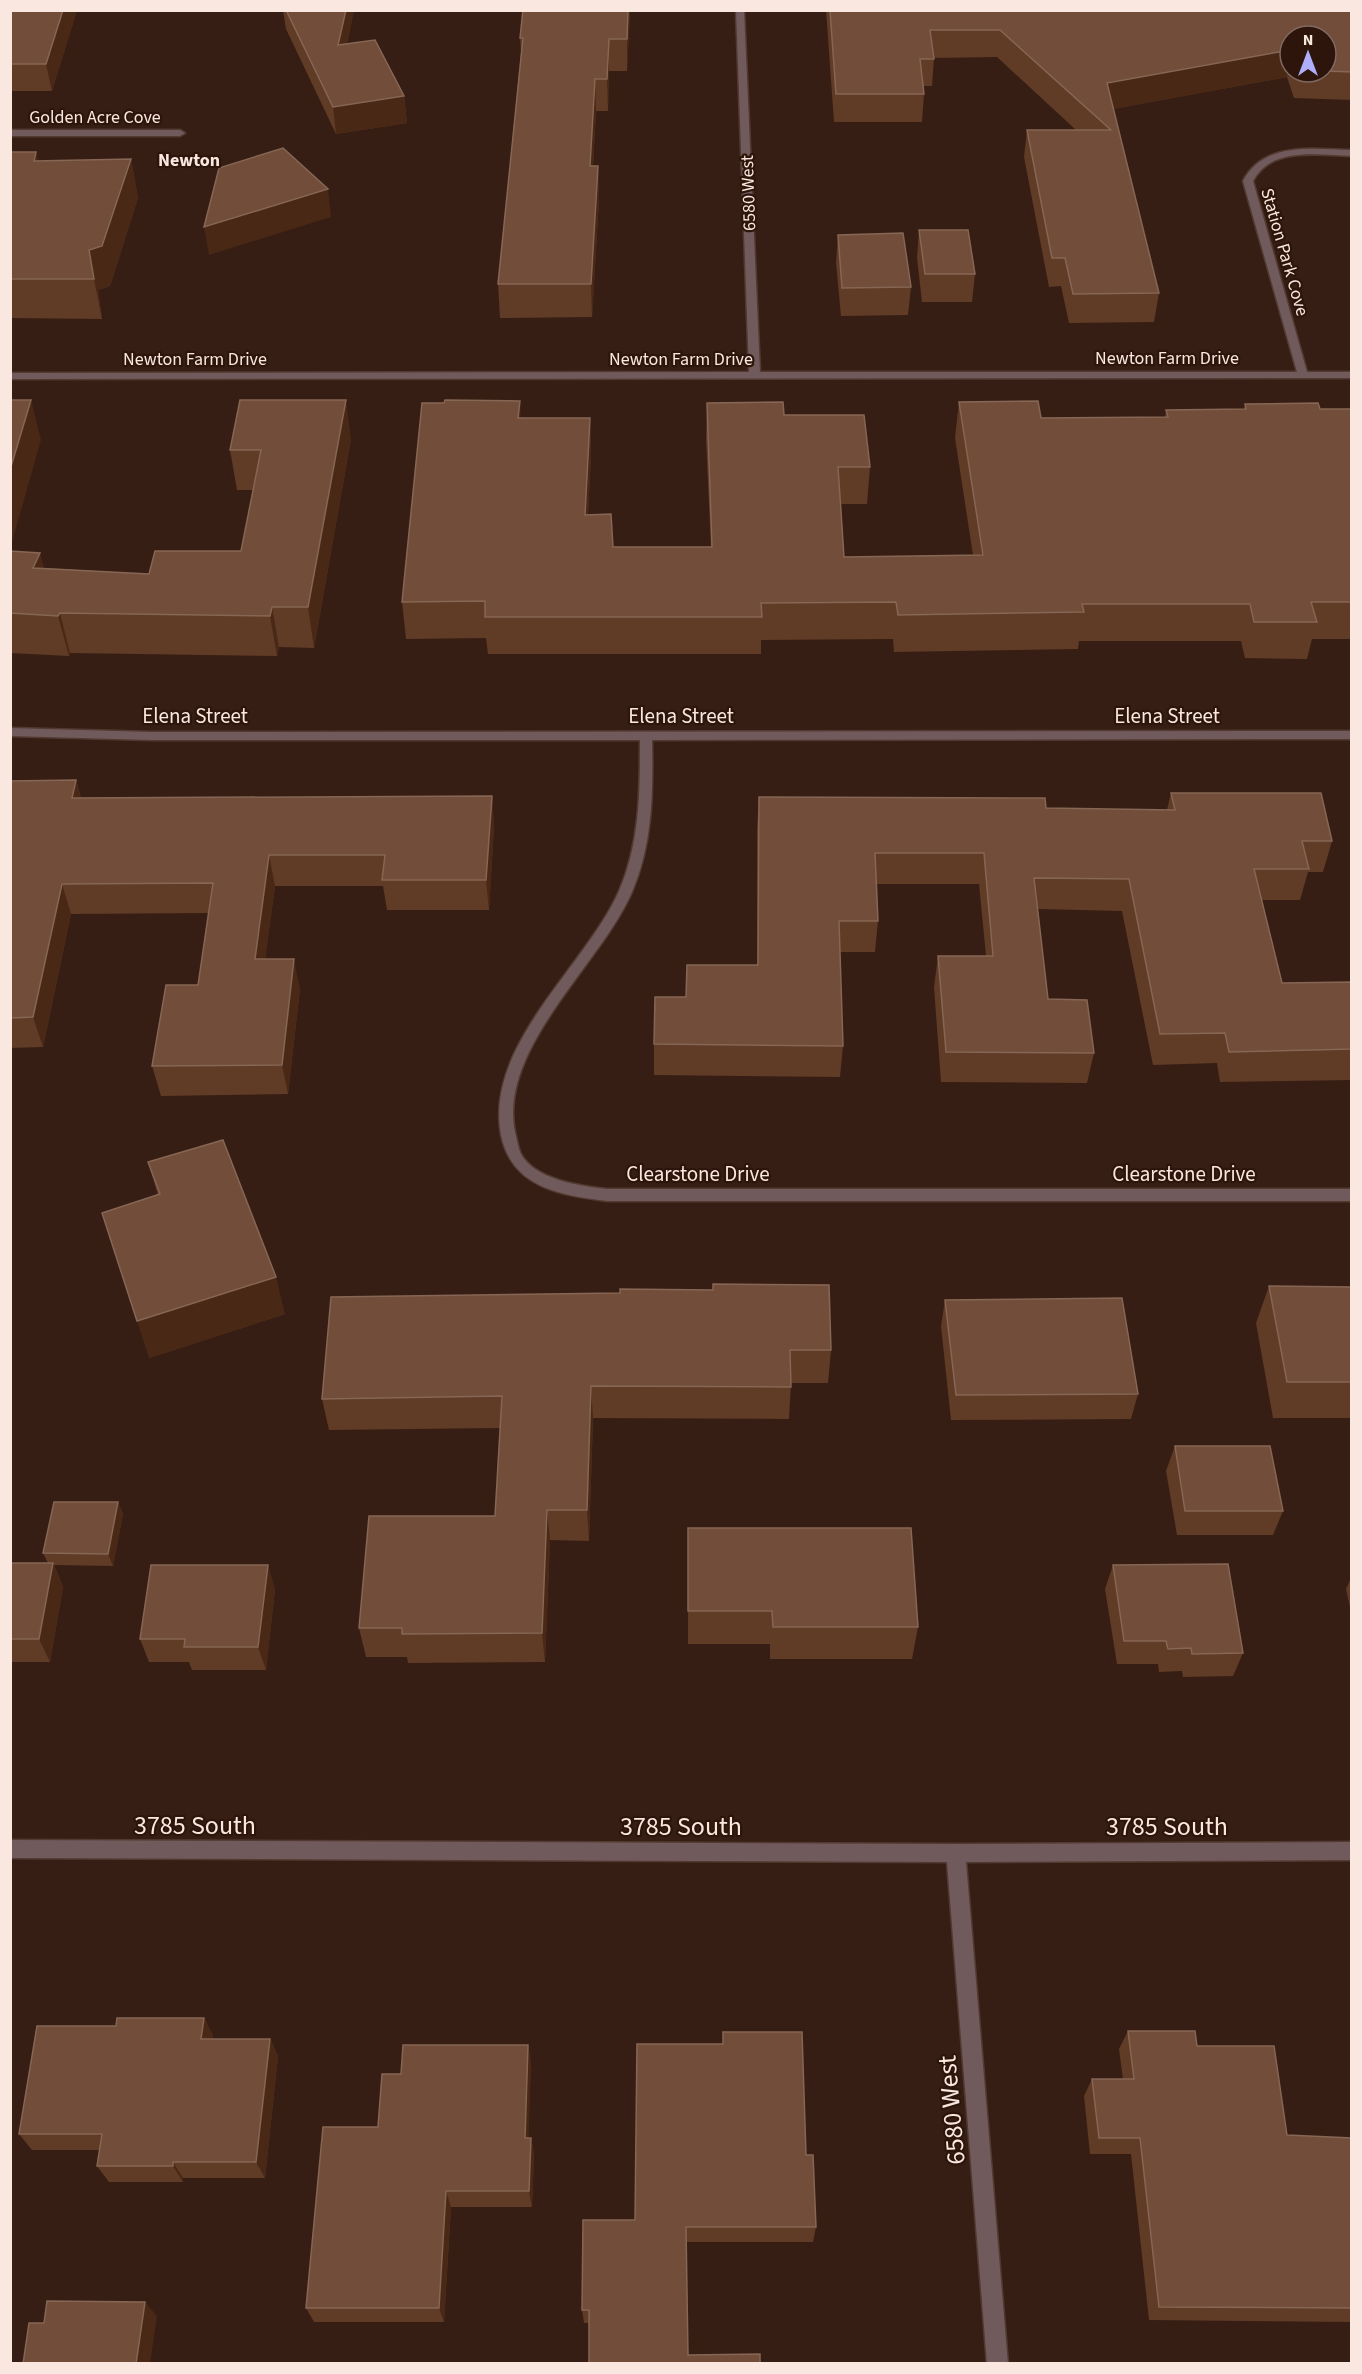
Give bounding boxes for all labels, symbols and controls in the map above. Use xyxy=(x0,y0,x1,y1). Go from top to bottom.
north arrow xyxy=(1278,24,1338,84)
text: N xyxy=(1303,29,1313,51)
street label: Golden Acre Cove xyxy=(29,105,161,130)
district label: Newton xyxy=(158,148,220,173)
street label: 6580 West xyxy=(735,155,762,231)
street label: Station Park Cove xyxy=(1254,185,1315,319)
street label: Newton Farm Drive xyxy=(1095,346,1239,371)
street label: Newton Farm Drive xyxy=(123,347,267,372)
street label: Newton Farm Drive xyxy=(609,347,753,372)
street label: Elena Street xyxy=(142,701,248,731)
street label: Elena Street xyxy=(628,701,734,731)
street label: Elena Street xyxy=(1114,701,1220,731)
street label: Clearstone Drive xyxy=(626,1159,770,1189)
street label: Clearstone Drive xyxy=(1112,1159,1256,1189)
street label: 3785 South xyxy=(134,1807,256,1844)
street label: 3785 South xyxy=(620,1808,742,1845)
street label: 3785 South xyxy=(1106,1808,1228,1845)
street label: 6580 West xyxy=(928,2054,975,2166)

